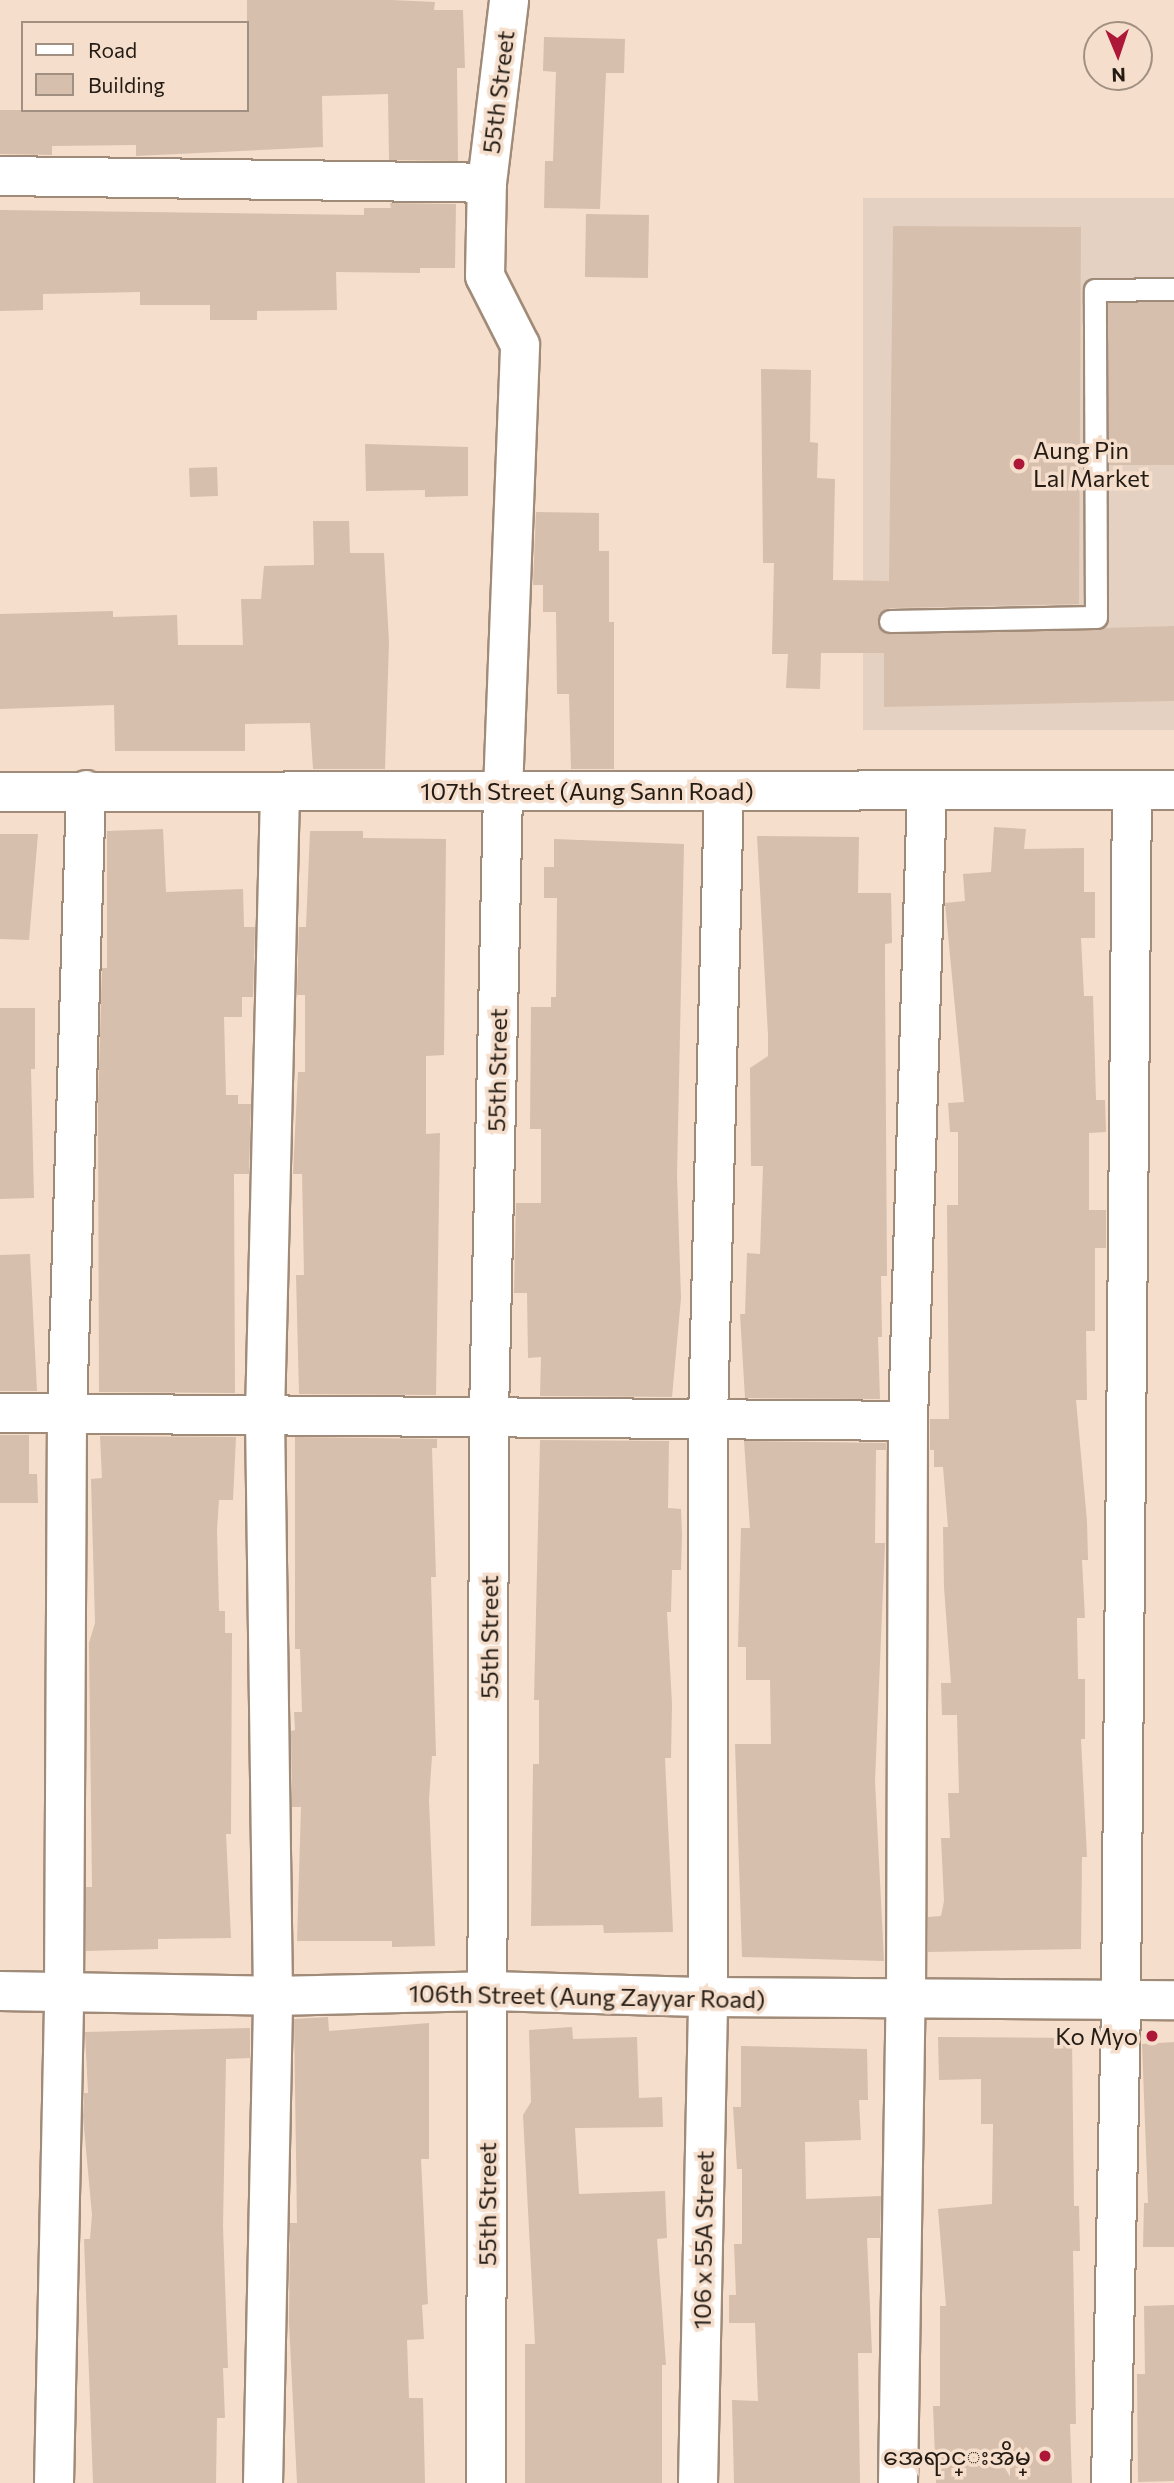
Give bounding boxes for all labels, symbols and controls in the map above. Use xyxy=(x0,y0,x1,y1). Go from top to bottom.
legend xyxy=(21,21,248,112)
north arrow xyxy=(1083,21,1153,91)
street label: 55th Street xyxy=(476,29,520,155)
text: Road xyxy=(88,37,137,62)
text: N xyxy=(1111,64,1126,87)
text: Building xyxy=(88,72,165,97)
place label: Aung Pin Lal Market xyxy=(1033,436,1150,492)
marker: Aung Pin Lal Market xyxy=(1011,456,1027,472)
street label: 107th Street (Aung Sann Road) xyxy=(420,777,754,805)
street label: 55th Street xyxy=(482,1008,512,1132)
street label: 55th Street xyxy=(475,1575,503,1699)
street label: 106th Street (Aung Zayyar Road) xyxy=(409,1978,765,2014)
place label: Ko Myo xyxy=(1055,2022,1138,2050)
marker: Ko Myo xyxy=(1144,2028,1160,2044)
street label: 55th Street xyxy=(473,2142,501,2266)
street label: 106 x 55A Street xyxy=(687,2151,719,2329)
place label: အေရာင္းအိမ္ xyxy=(883,2442,1031,2470)
marker: အေရာင္းအိမ္ xyxy=(1037,2448,1053,2464)

